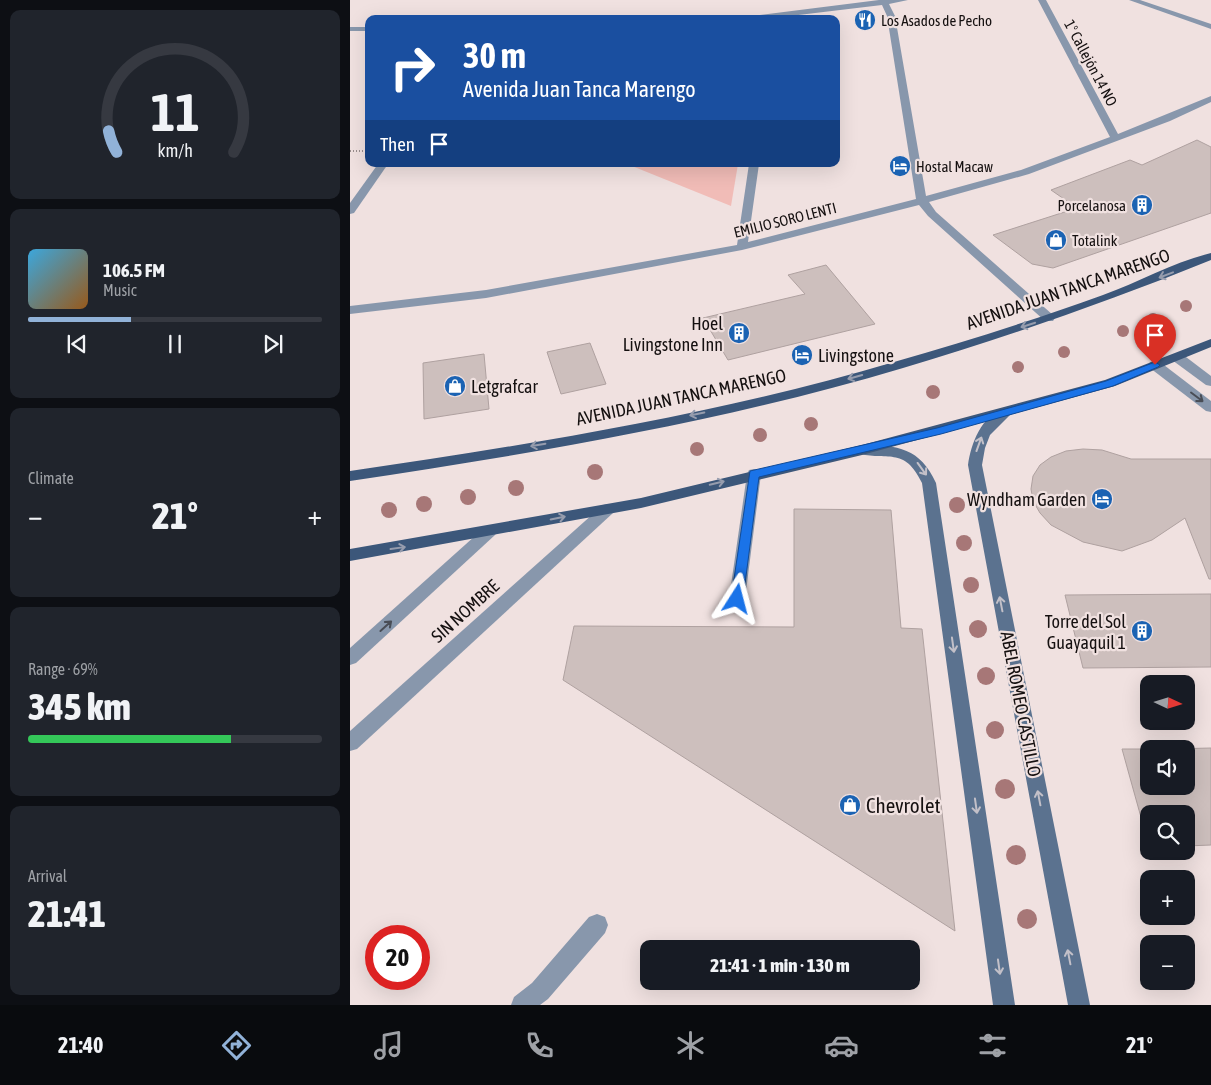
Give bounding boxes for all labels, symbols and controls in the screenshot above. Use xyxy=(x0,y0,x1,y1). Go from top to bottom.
restaurant icon: Los Asados de Pecho xyxy=(853,8,877,32)
place label: Los Asados de Pecho xyxy=(881,12,992,29)
street label: 1º Callejón 14 NO xyxy=(1061,17,1121,109)
icon: right xyxy=(380,35,445,100)
text: 30 m xyxy=(463,35,526,75)
text: Avenida Juan Tanca Marengo xyxy=(463,76,695,102)
text: 11 xyxy=(151,82,199,142)
icon: arrive xyxy=(425,130,453,158)
text: Then xyxy=(380,133,415,155)
text: km/h xyxy=(157,140,193,161)
hotel icon: Hostal Macaw xyxy=(888,154,912,178)
place label: Hostal Macaw xyxy=(916,158,993,175)
building icon: Porcelanosa xyxy=(1130,193,1154,217)
place label: Porcelanosa xyxy=(1057,197,1126,214)
street label: EMILIO SORO LENTI xyxy=(732,199,838,241)
shop icon: Totalink xyxy=(1044,228,1068,252)
place label: Totalink xyxy=(1072,232,1118,249)
street label: AVENIDA JUAN TANCA MARENGO xyxy=(963,244,1173,334)
text: 106.5 FM xyxy=(103,259,165,281)
one-way arrow xyxy=(1159,271,1174,280)
text: Music xyxy=(103,281,137,299)
place label: Hoel Livingstone Inn xyxy=(623,313,723,355)
pin xyxy=(1134,314,1176,365)
building icon: Hoel Livingstone Inn xyxy=(727,321,751,345)
one-way arrow xyxy=(1020,321,1036,331)
icon: arrive xyxy=(1141,321,1169,349)
icon: previous xyxy=(63,330,91,358)
icon: pause xyxy=(161,330,189,358)
icon: next xyxy=(259,330,287,358)
hotel icon: Livingstone xyxy=(790,343,814,367)
place label: Livingstone xyxy=(818,345,894,366)
street label: AVENIDA JUAN TANCA MARENGO xyxy=(574,364,788,430)
one-way arrow xyxy=(848,373,864,382)
shop icon: Letgrafcar xyxy=(443,374,467,398)
place label: Letgrafcar xyxy=(471,376,538,397)
one-way arrow xyxy=(1190,392,1204,402)
one-way arrow xyxy=(690,410,706,419)
one-way arrow xyxy=(975,437,984,452)
one-way arrow xyxy=(530,441,546,451)
one-way arrow xyxy=(917,462,927,476)
text: Climate xyxy=(28,469,74,487)
one-way arrow xyxy=(708,478,724,488)
hotel icon: Wyndham Garden xyxy=(1090,487,1114,511)
place label: Wyndham Garden xyxy=(967,489,1086,510)
text: 21° xyxy=(152,494,198,537)
text: − xyxy=(28,499,43,531)
text: + xyxy=(307,499,322,531)
one-way arrow xyxy=(550,513,566,523)
one-way arrow xyxy=(390,542,406,552)
position arrow xyxy=(710,572,762,624)
street label: SIN NOMBRE xyxy=(427,575,503,647)
one-way arrow xyxy=(996,596,1006,612)
place label: Torre del Sol Guayaquil 1 xyxy=(1045,611,1126,653)
building icon: Torre del Sol Guayaquil 1 xyxy=(1130,619,1154,643)
one-way arrow xyxy=(380,620,393,632)
street label: ABEL ROMEO CASTILLO xyxy=(997,630,1045,778)
one-way arrow xyxy=(948,637,958,653)
text: Range · 69% xyxy=(28,660,98,678)
north arrow xyxy=(1140,675,1195,730)
map controls xyxy=(1140,675,1195,990)
text: 345 km xyxy=(28,685,131,728)
button: sound xyxy=(1140,740,1195,795)
one-way arrow xyxy=(1033,790,1043,806)
shop icon: Chevrolet xyxy=(838,793,862,817)
place label: Chevrolet xyxy=(866,793,941,817)
one-way arrow xyxy=(971,798,981,814)
button: search xyxy=(1140,805,1195,860)
text: Arrival xyxy=(28,867,67,885)
button: + xyxy=(1140,870,1195,925)
text: 21:41 xyxy=(28,892,106,935)
speed limit sign: 20 xyxy=(365,925,430,990)
button: − xyxy=(1140,935,1195,990)
one-way arrow xyxy=(1064,950,1074,966)
text: 21:41 · 1 min · 130 m xyxy=(710,954,850,976)
one-way arrow xyxy=(994,959,1004,975)
icon: directions xyxy=(219,1028,254,1063)
icon: music xyxy=(371,1028,406,1063)
icon: phone xyxy=(522,1028,557,1063)
icon: climate xyxy=(673,1028,708,1063)
icon: car xyxy=(824,1028,859,1063)
icon: filters xyxy=(975,1028,1010,1063)
text: 21:40 xyxy=(58,1032,103,1058)
text: 21° xyxy=(1126,1032,1153,1058)

